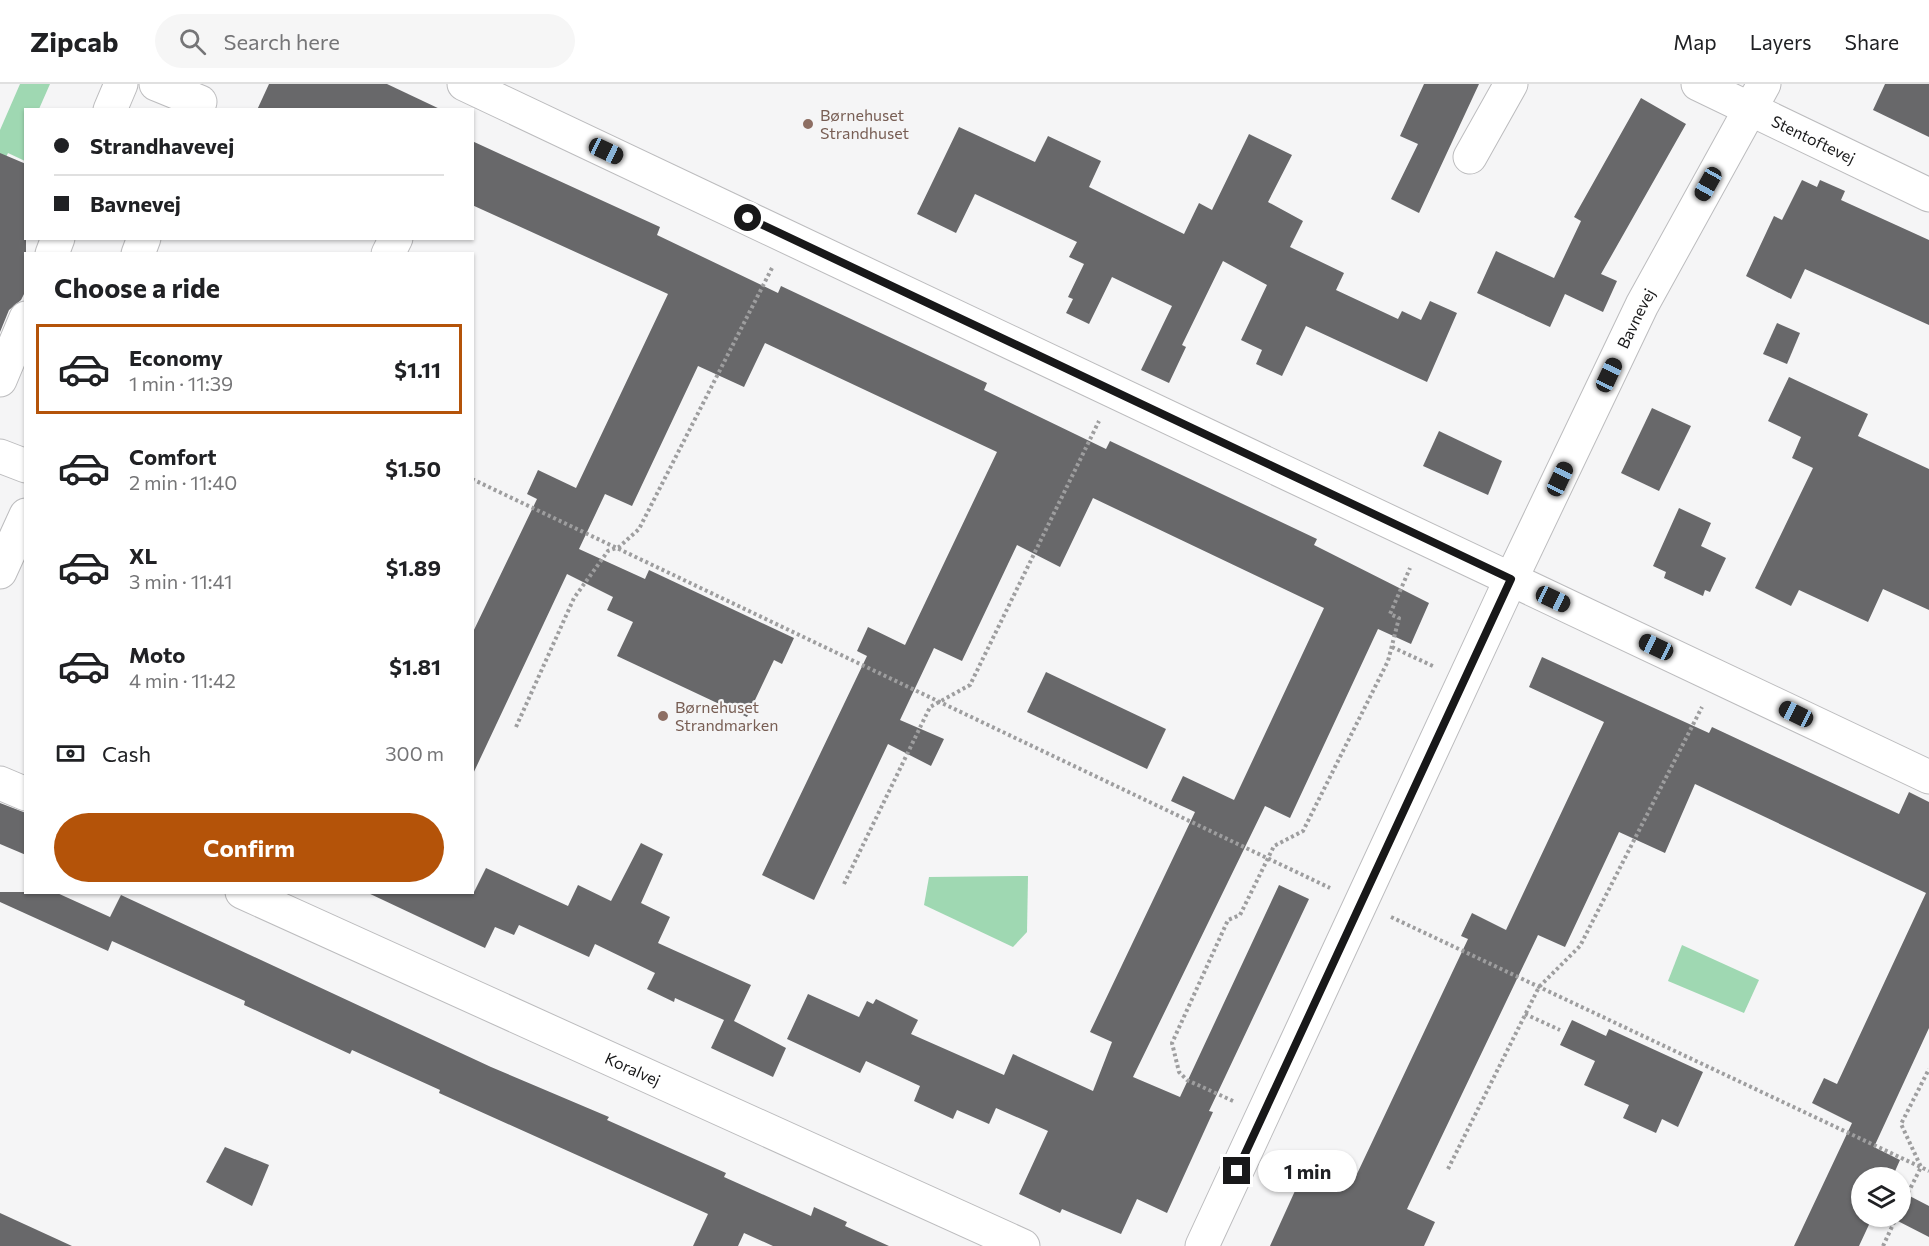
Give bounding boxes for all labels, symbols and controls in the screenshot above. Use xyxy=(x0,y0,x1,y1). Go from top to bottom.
search box xyxy=(155,14,575,68)
text: Zipcab xyxy=(30,24,119,58)
icon: search xyxy=(176,25,209,58)
text: Search here xyxy=(224,28,340,55)
text: Map xyxy=(1673,29,1717,54)
text: Layers xyxy=(1750,29,1812,54)
text: Share xyxy=(1845,29,1899,54)
place label: Børnehuset Strandhuset xyxy=(820,105,909,142)
street label: Stentoftevej xyxy=(1769,111,1859,167)
marker: Børnehuset Strandhuset xyxy=(801,117,815,131)
text: Strandhavevej xyxy=(90,132,234,159)
car xyxy=(586,135,626,167)
car xyxy=(1691,164,1725,204)
text: Bavnevej xyxy=(90,190,181,217)
route start xyxy=(734,204,761,231)
text: Choose a ride xyxy=(54,271,220,304)
street label: Bavnevej xyxy=(1613,285,1658,351)
icon: car xyxy=(57,342,111,396)
text: Economy xyxy=(129,344,223,371)
car xyxy=(1593,355,1625,395)
text: $1.11 xyxy=(394,356,441,383)
text: 1 min · 11:39 xyxy=(129,371,233,395)
icon: car xyxy=(57,441,111,495)
text: Comfort xyxy=(129,443,217,470)
text: $1.50 xyxy=(385,455,441,482)
car xyxy=(1544,459,1576,499)
text: 2 min · 11:40 xyxy=(129,470,237,494)
icon: car xyxy=(57,540,111,594)
text: XL xyxy=(129,542,157,569)
text: $1.89 xyxy=(386,554,441,581)
text: 3 min · 11:41 xyxy=(129,569,232,593)
car xyxy=(1533,583,1573,615)
car xyxy=(1636,631,1676,663)
icon: car xyxy=(57,639,111,693)
text: Moto xyxy=(129,641,185,668)
text: $1.81 xyxy=(389,653,441,680)
text: 4 min · 11:42 xyxy=(129,668,236,692)
place label: Børnehuset Strandmarken xyxy=(675,697,778,734)
car xyxy=(1776,698,1816,730)
marker: Børnehuset Strandmarken xyxy=(656,709,670,723)
icon: cash xyxy=(54,737,87,770)
text: Cash xyxy=(102,740,151,767)
text: 300 m xyxy=(385,741,444,765)
button: Confirm xyxy=(54,813,444,882)
street label: Koralvej xyxy=(602,1048,664,1089)
callout: 1 min xyxy=(1258,1150,1357,1192)
route end xyxy=(1223,1157,1250,1184)
text: 1 min xyxy=(1284,1159,1331,1183)
map controls xyxy=(1851,1167,1911,1227)
button: layers xyxy=(1851,1167,1911,1227)

